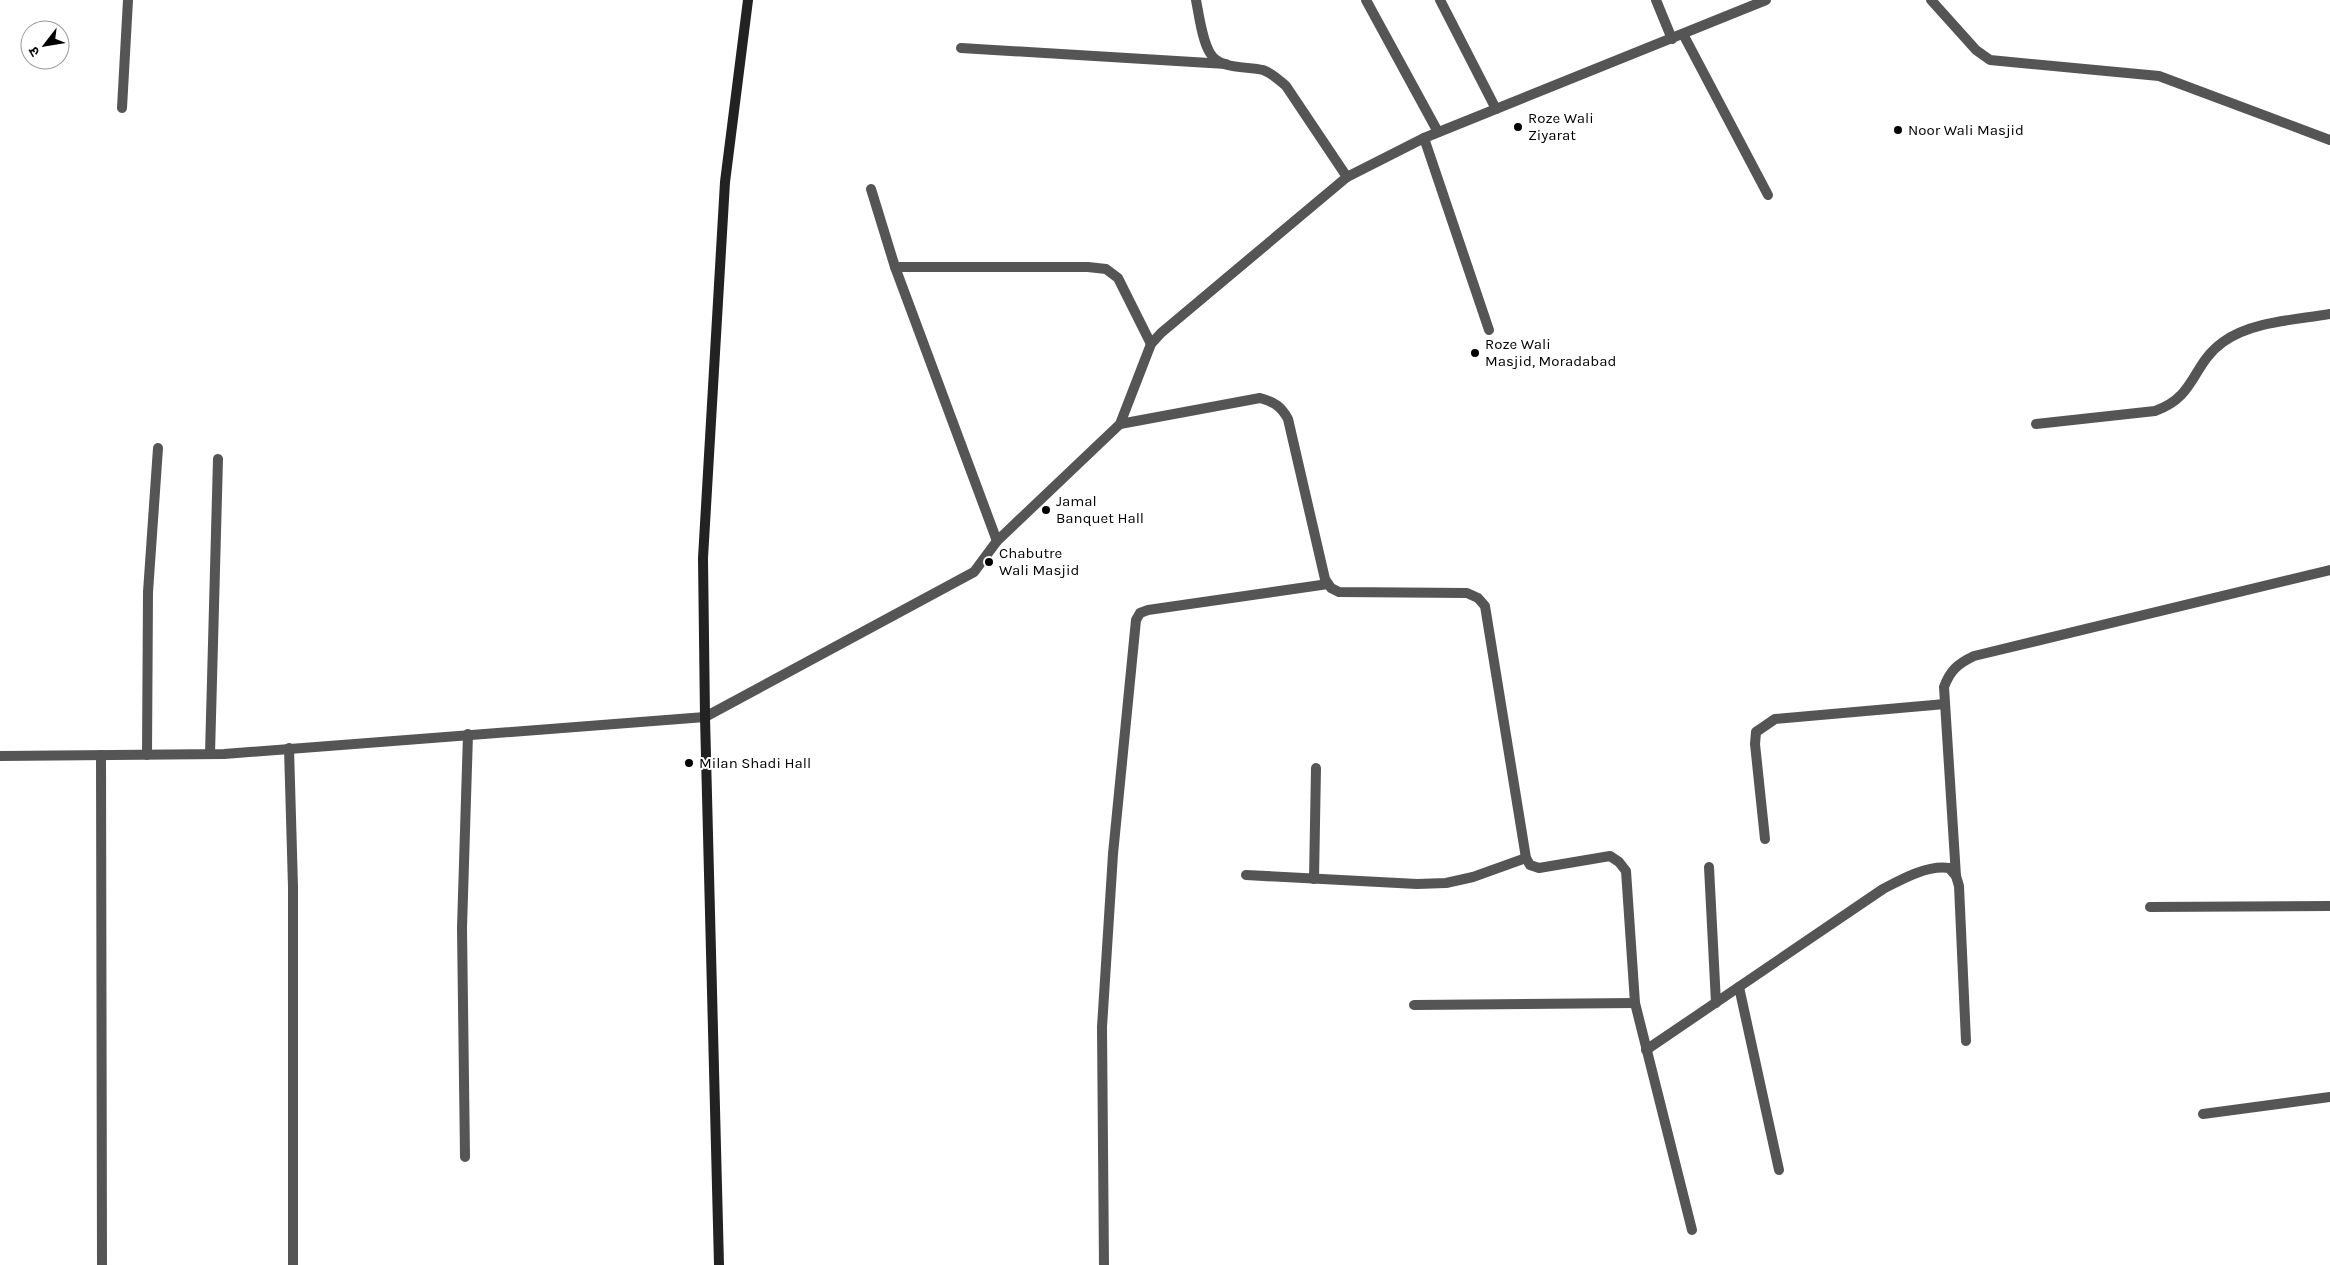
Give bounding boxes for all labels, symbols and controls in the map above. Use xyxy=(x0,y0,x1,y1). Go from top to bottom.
north arrow xyxy=(20,20,70,70)
text: उ xyxy=(24,43,44,59)
place label: Roze Wali Ziyarat xyxy=(1528,109,1594,144)
marker: Roze Wali Ziyarat xyxy=(1512,121,1524,133)
place label: Noor Wali Masjid xyxy=(1908,121,2024,139)
marker: Noor Wali Masjid xyxy=(1892,124,1904,136)
place label: Roze Wali Masjid, Moradabad xyxy=(1485,335,1616,370)
marker: Roze Wali Masjid, Moradabad xyxy=(1469,347,1481,359)
place label: Jamal Banquet Hall xyxy=(1056,492,1144,527)
marker: Jamal Banquet Hall xyxy=(1040,504,1052,516)
place label: Chabutre Wali Masjid xyxy=(999,544,1079,579)
marker: Chabutre Wali Masjid xyxy=(983,556,995,568)
place label: Milan Shadi Hall xyxy=(699,754,811,772)
marker: Milan Shadi Hall xyxy=(683,757,695,769)

